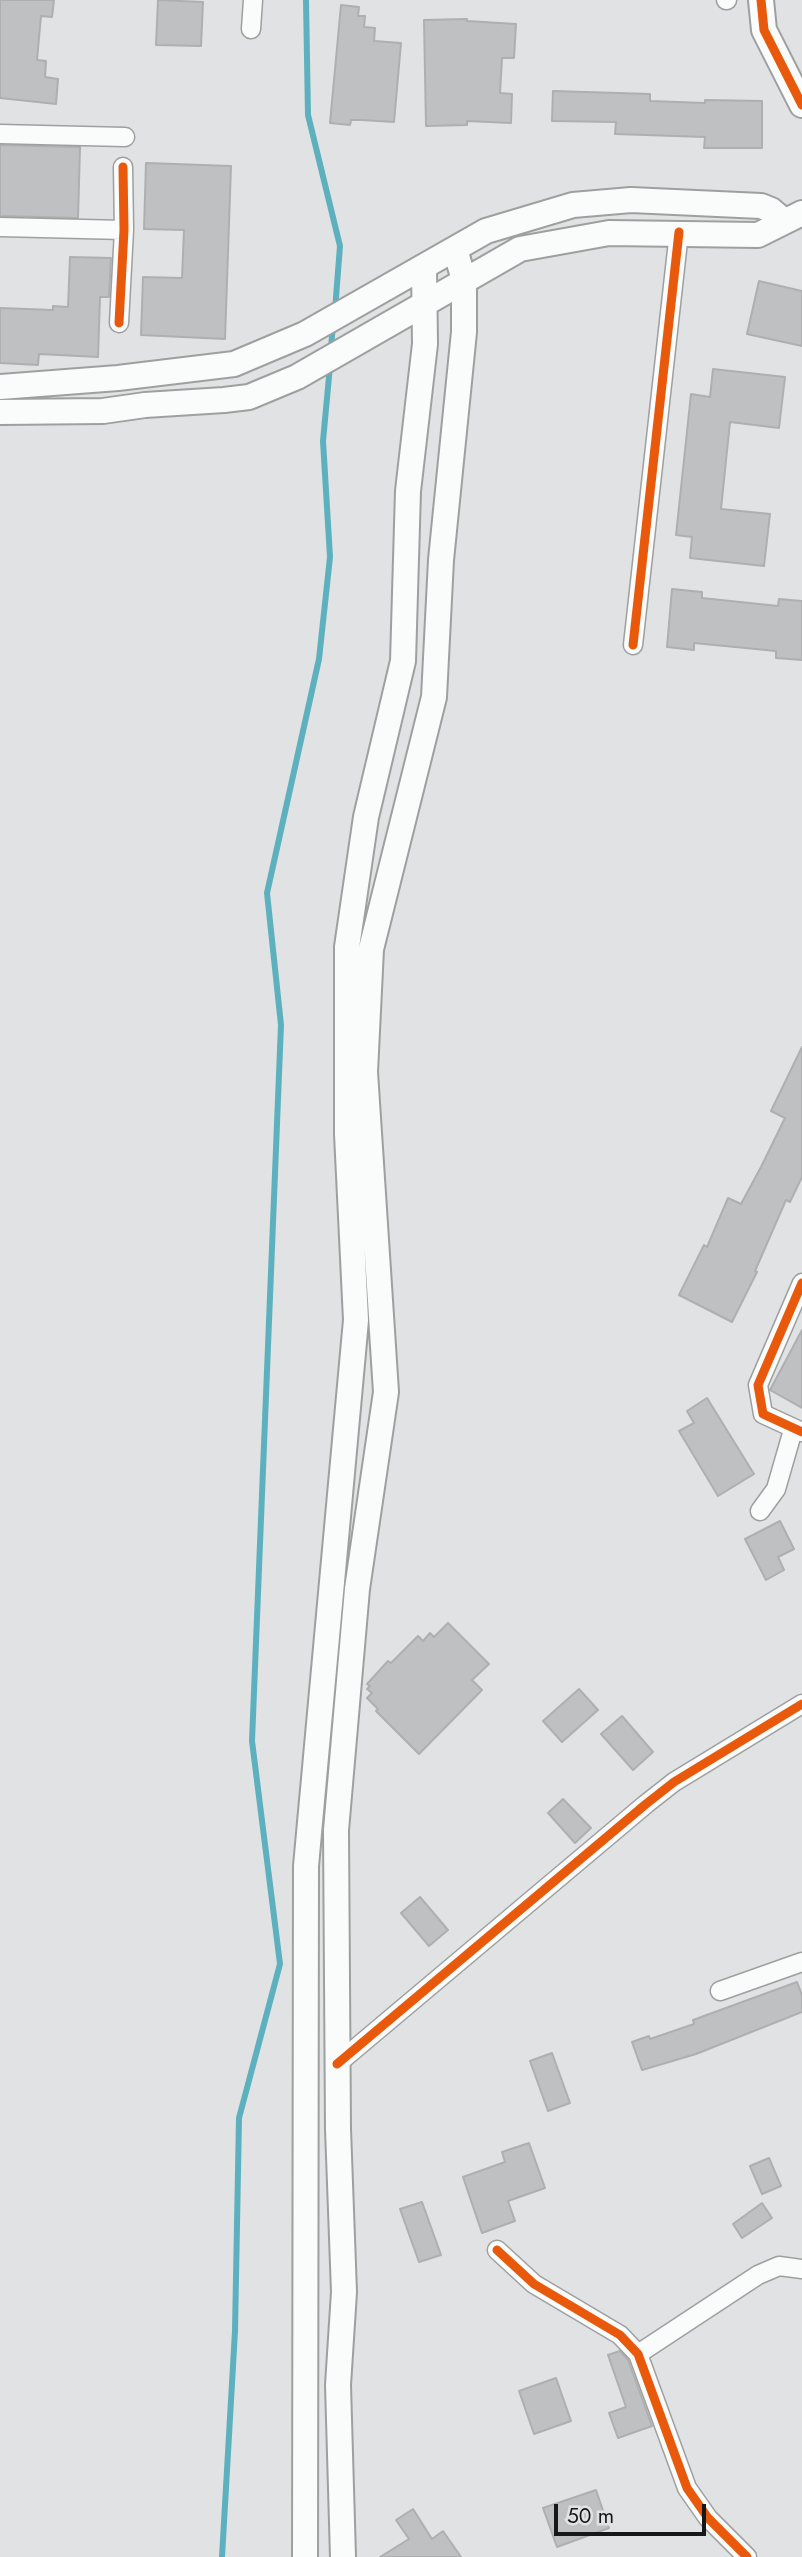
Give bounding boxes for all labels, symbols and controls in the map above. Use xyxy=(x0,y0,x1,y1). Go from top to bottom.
scale bar xyxy=(557,2490,709,2534)
text: 50 m xyxy=(567,2501,614,2531)

